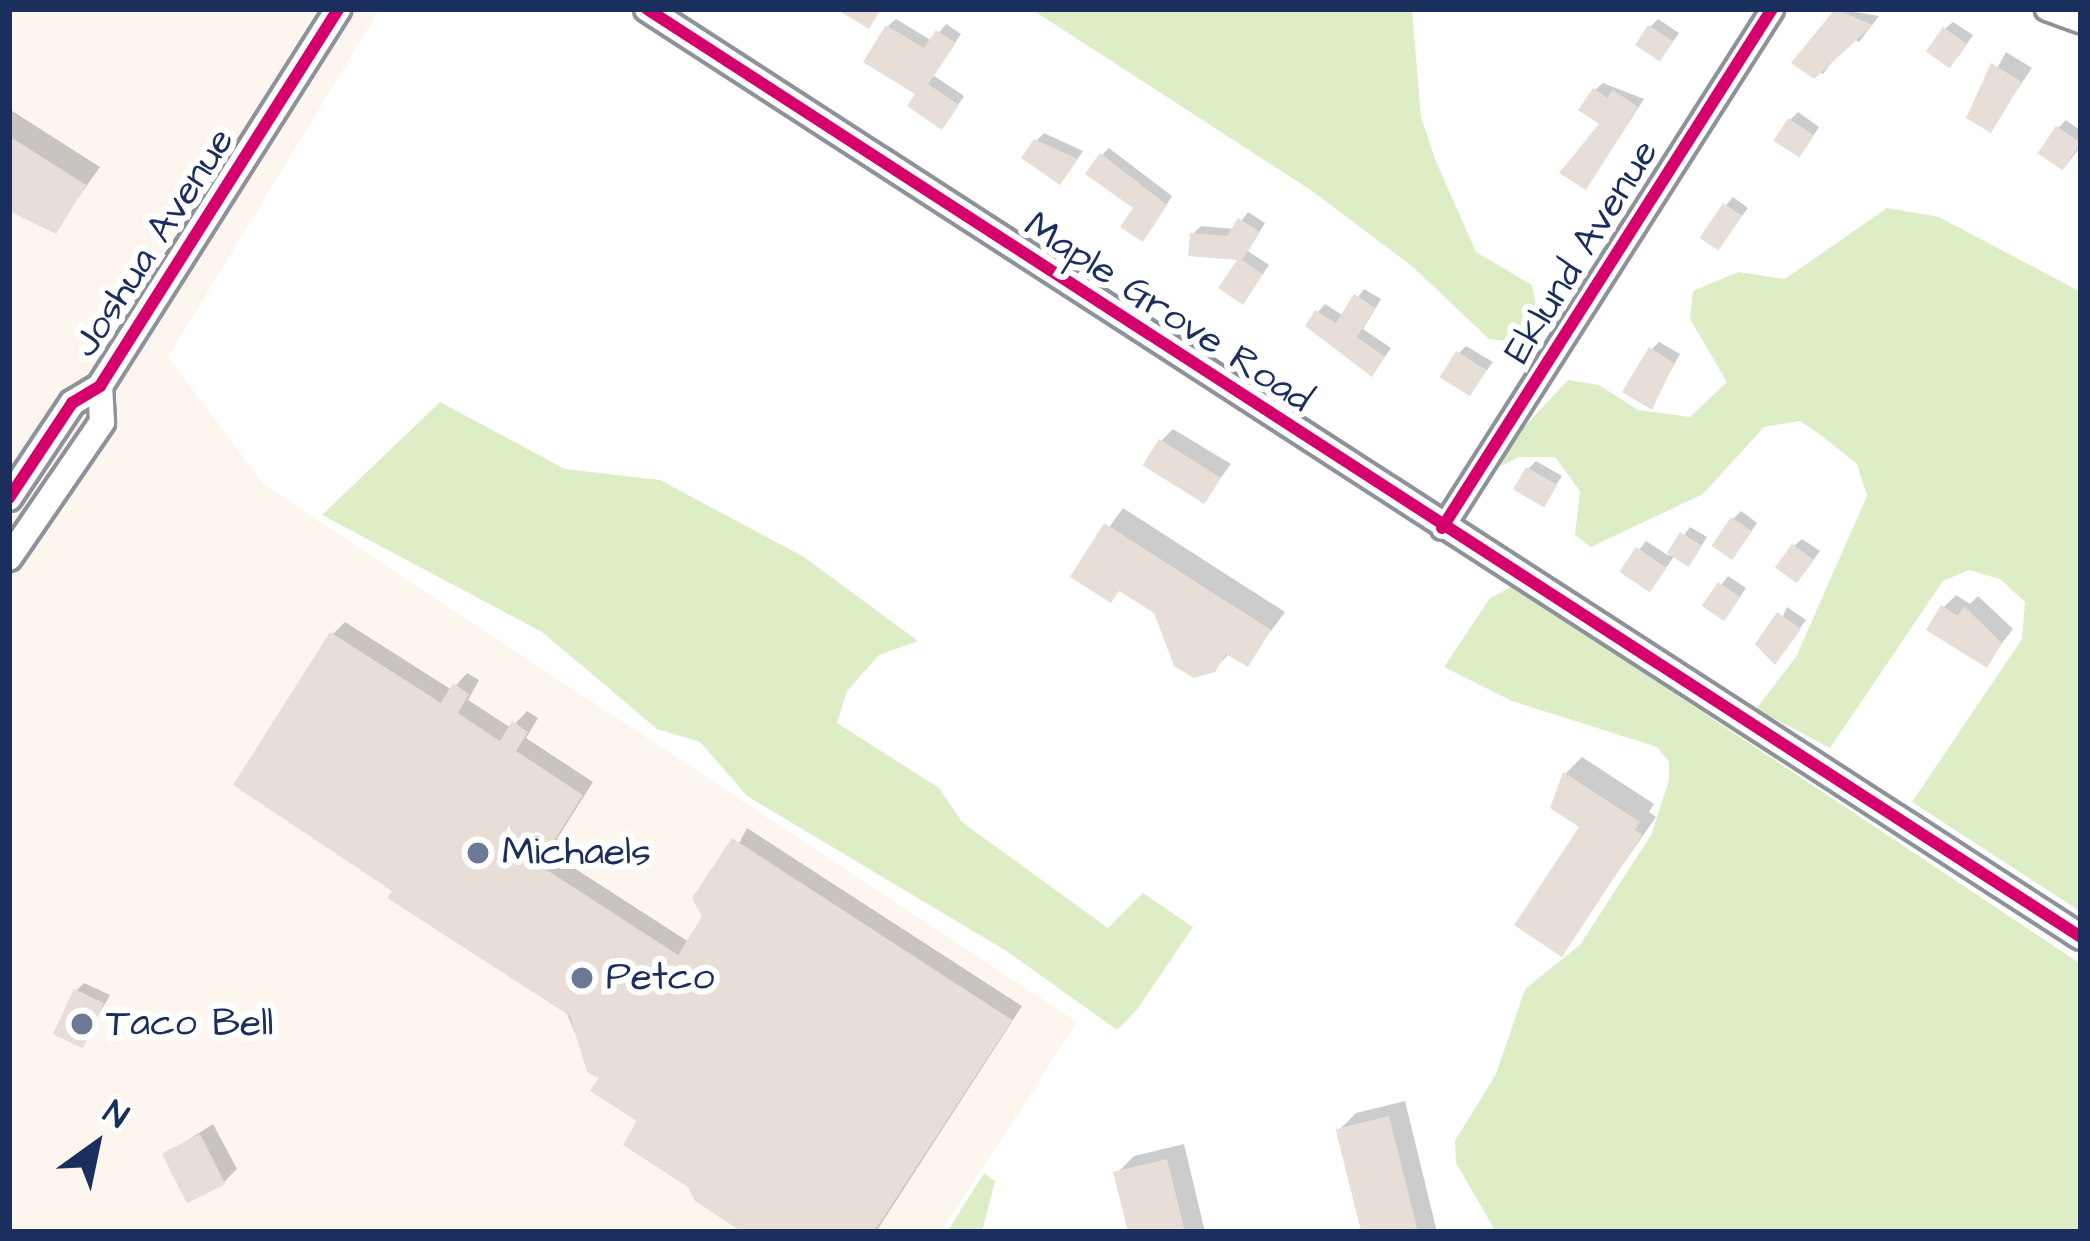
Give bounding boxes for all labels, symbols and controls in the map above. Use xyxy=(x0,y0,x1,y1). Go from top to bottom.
street label: Joshua Avenue xyxy=(63,120,245,366)
street label: Eklund Avenue xyxy=(1495,132,1669,372)
street label: Maple Grove Road xyxy=(1015,203,1321,423)
place label: Michaels xyxy=(502,830,651,876)
marker: Michaels xyxy=(465,840,491,866)
place label: Petco xyxy=(606,955,714,1001)
marker: Petco xyxy=(569,965,595,991)
place label: Taco Bell xyxy=(106,1001,273,1047)
marker: Taco Bell xyxy=(69,1011,95,1037)
north arrow xyxy=(36,1085,156,1205)
text: N xyxy=(94,1090,137,1140)

